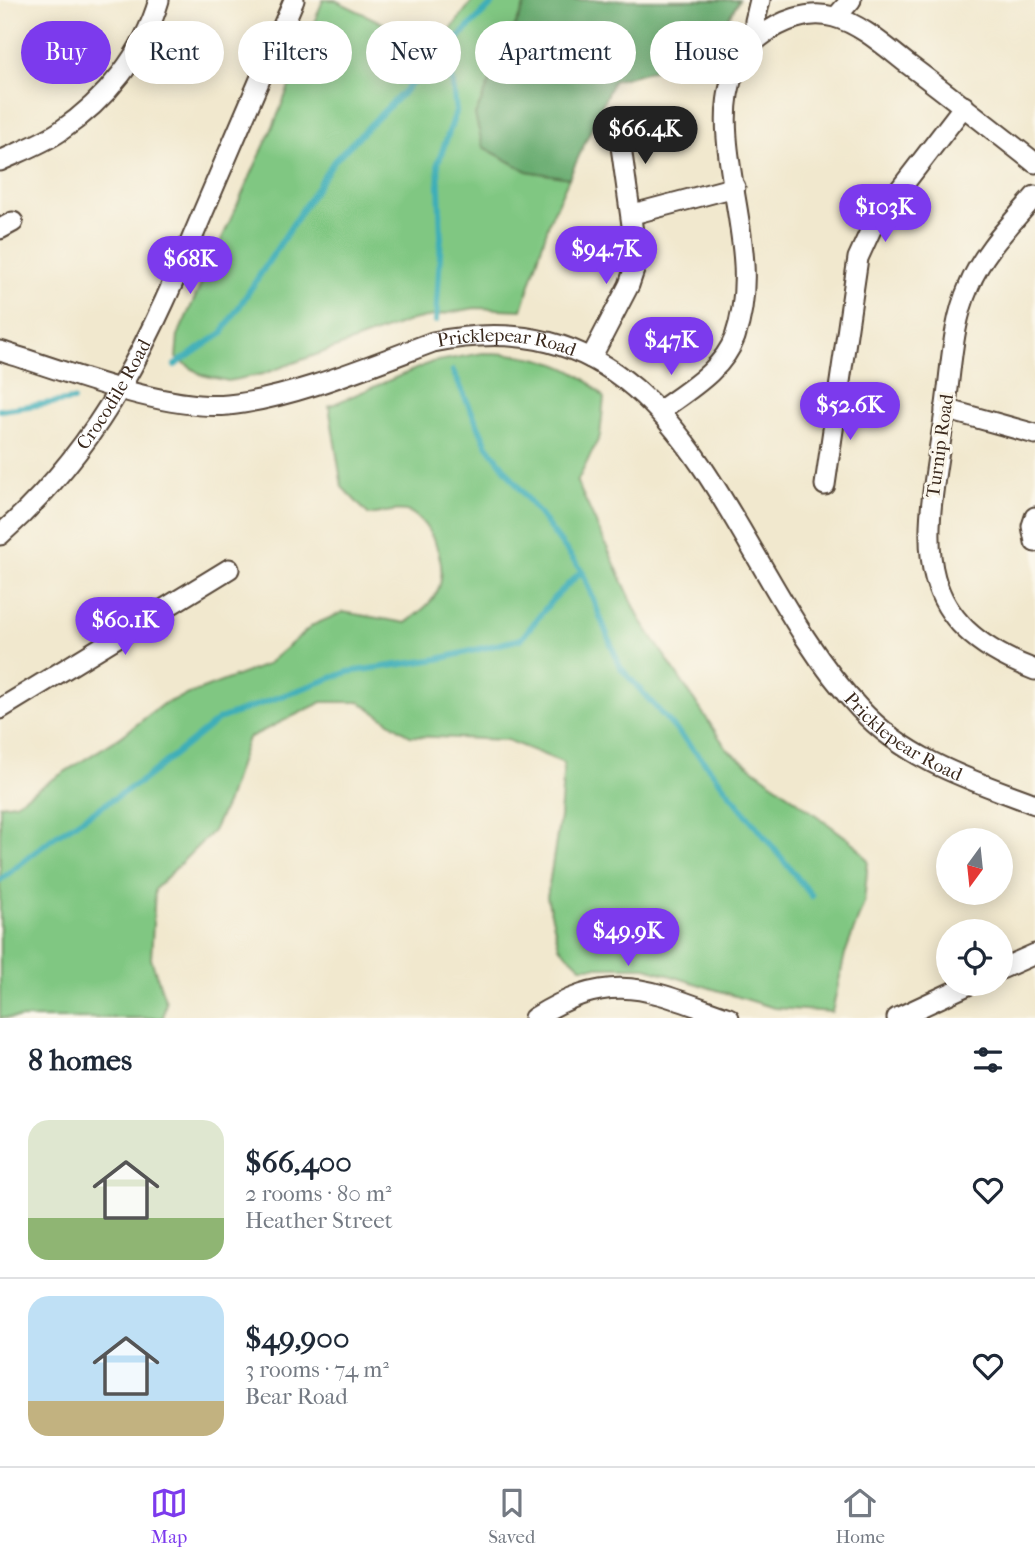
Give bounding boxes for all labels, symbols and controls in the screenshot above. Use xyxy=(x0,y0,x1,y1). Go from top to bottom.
chip: Buy xyxy=(21,21,111,84)
chip: Rent xyxy=(125,21,224,84)
chip: Filters xyxy=(238,21,352,84)
chip: New xyxy=(366,21,461,84)
chip: Apartment xyxy=(475,21,636,84)
chip: House xyxy=(650,21,763,84)
pin: $66.4K xyxy=(588,106,702,166)
text: $66.4K xyxy=(609,115,681,142)
pin: $103K xyxy=(836,184,934,244)
text: $103K xyxy=(855,193,915,220)
pin: $94.7K xyxy=(549,226,663,286)
text: $94.7K xyxy=(571,235,641,262)
pin: $68K xyxy=(149,236,231,296)
text: $68K xyxy=(163,245,217,272)
pin: $47K xyxy=(630,318,712,377)
street label: Pricklepear Road xyxy=(435,324,580,361)
text: $47K xyxy=(644,326,698,353)
street label: Crocodile Road xyxy=(72,335,156,454)
pin: $52.6K xyxy=(793,382,907,442)
text: $52.6K xyxy=(816,391,884,418)
street label: Turnip Road xyxy=(922,392,958,499)
pin: $60.1K xyxy=(68,598,182,657)
text: $60.1K xyxy=(91,606,159,633)
street label: Pricklepear Road xyxy=(839,688,966,786)
north arrow xyxy=(936,828,1013,905)
map controls xyxy=(936,828,1013,996)
pin: $49.9K xyxy=(571,908,685,968)
text: $49.9K xyxy=(592,917,664,944)
button: locate xyxy=(936,919,1013,996)
icon: filters xyxy=(969,1041,1007,1079)
text: 8 homes xyxy=(28,1043,132,1078)
text: $66,400 xyxy=(245,1145,352,1180)
icon: home xyxy=(84,1148,168,1232)
icon: heart xyxy=(969,1171,1007,1209)
text: 2 rooms · 80 m² xyxy=(245,1180,392,1207)
text: Heather Street xyxy=(245,1207,393,1234)
text: $49,900 xyxy=(245,1321,349,1356)
icon: home xyxy=(84,1324,168,1408)
icon: heart xyxy=(969,1347,1007,1385)
text: 3 rooms · 74 m² xyxy=(245,1356,389,1383)
text: Bear Road xyxy=(245,1383,348,1410)
tab: Map xyxy=(150,1484,188,1548)
tab: Saved xyxy=(488,1484,535,1548)
tab: Home xyxy=(835,1484,885,1548)

